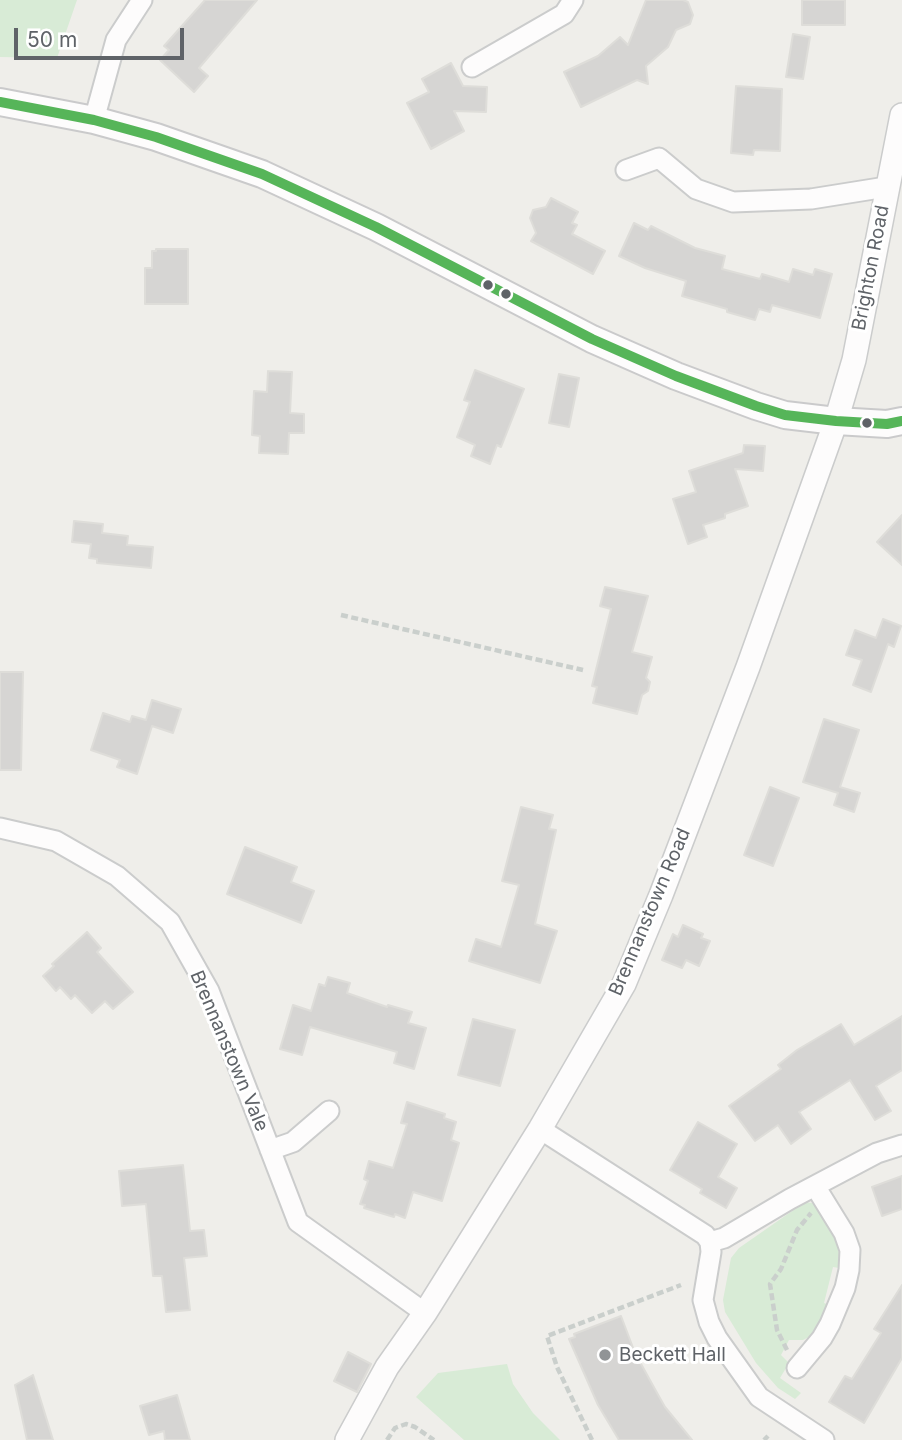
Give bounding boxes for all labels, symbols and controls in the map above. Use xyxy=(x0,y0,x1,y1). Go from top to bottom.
scale bar xyxy=(18,14,187,58)
text: 50 m xyxy=(27,27,77,52)
street label: Brighton Road xyxy=(848,203,894,333)
unlabelled marker xyxy=(481,278,495,292)
unlabelled marker xyxy=(499,287,513,301)
unlabelled marker xyxy=(860,416,874,430)
street label: Brennanstown Road xyxy=(604,825,696,999)
street label: Brennanstown Vale xyxy=(185,967,273,1135)
place label: Beckett Hall xyxy=(619,1344,726,1366)
marker: Beckett Hall xyxy=(597,1347,613,1363)

